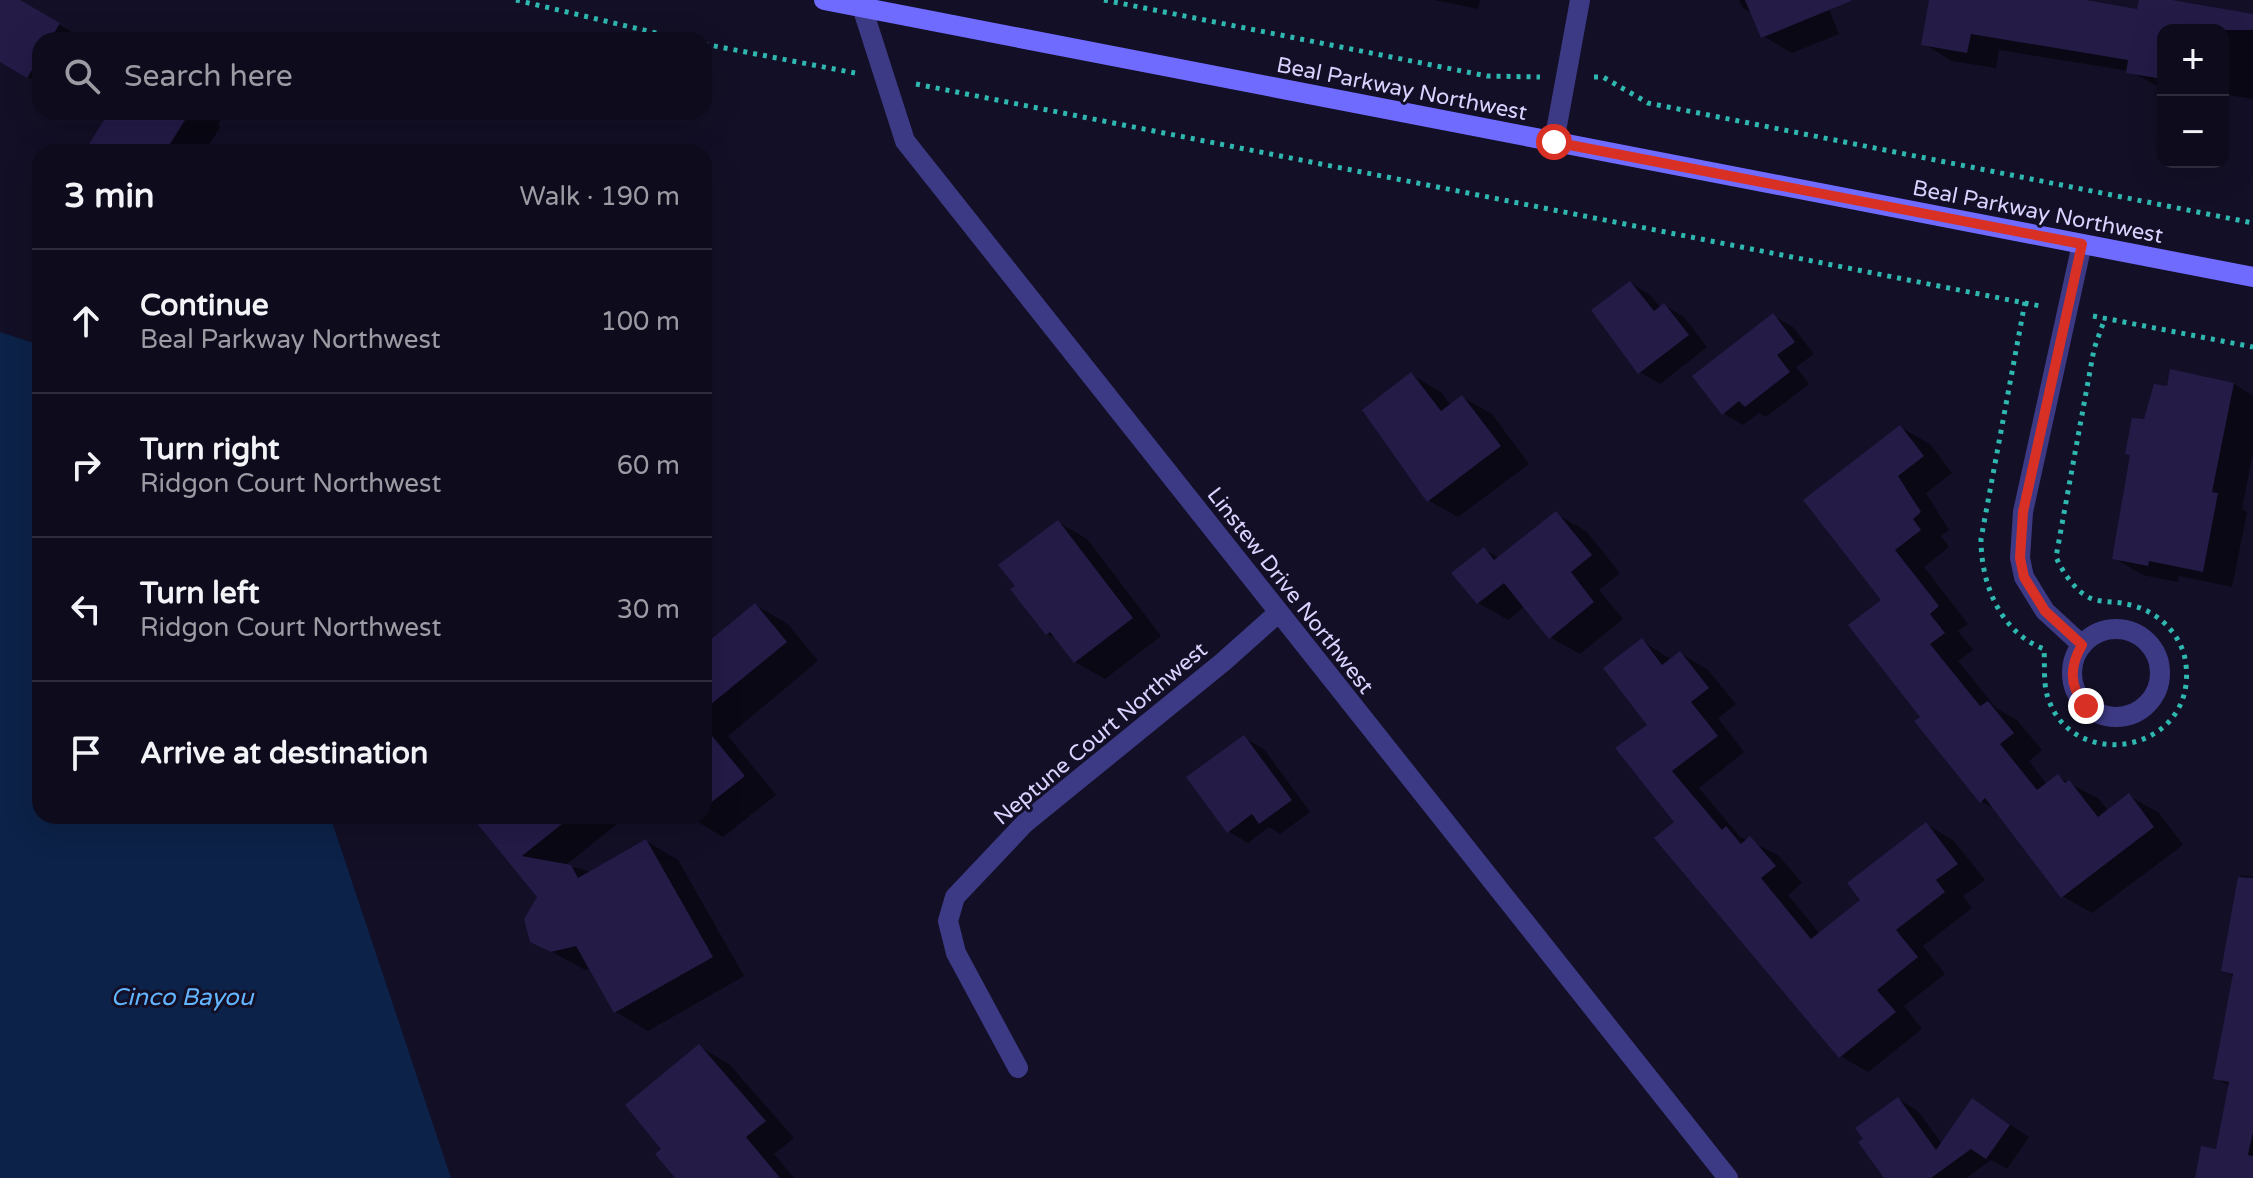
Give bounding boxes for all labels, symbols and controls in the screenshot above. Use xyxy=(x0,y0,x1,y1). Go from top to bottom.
map controls xyxy=(2157,24,2229,168)
button: + xyxy=(2157,24,2229,96)
search box xyxy=(32,32,712,120)
street label: Beal Parkway Northwest xyxy=(1274,52,1529,126)
icon: search xyxy=(60,54,104,98)
text: Search here xyxy=(124,58,293,95)
button: − xyxy=(2157,96,2229,168)
route start xyxy=(1536,124,1572,160)
street label: Beal Parkway Northwest xyxy=(1910,175,2165,249)
text: 3 min xyxy=(64,176,155,217)
text: Walk · 190 m xyxy=(520,181,680,212)
text: Continue xyxy=(140,287,269,324)
icon: ahead xyxy=(64,299,108,343)
text: 100 m xyxy=(600,306,680,337)
text: Beal Parkway Northwest xyxy=(140,324,441,355)
text: Turn right xyxy=(140,431,280,468)
icon: right xyxy=(64,443,108,487)
text: 60 m xyxy=(617,450,680,481)
text: Ridgon Court Northwest xyxy=(140,468,441,499)
street label: Linstew Drive Northwest xyxy=(1201,482,1379,699)
text: Turn left xyxy=(140,575,259,612)
icon: left xyxy=(64,587,108,631)
text: 30 m xyxy=(617,594,680,625)
text: Ridgon Court Northwest xyxy=(140,612,441,643)
street label: Neptune Court Northwest xyxy=(989,637,1213,831)
route end xyxy=(2068,688,2104,724)
icon: arrive xyxy=(64,731,108,775)
text: Arrive at destination xyxy=(140,735,428,772)
water label: Cinco Bayou xyxy=(111,983,255,1012)

